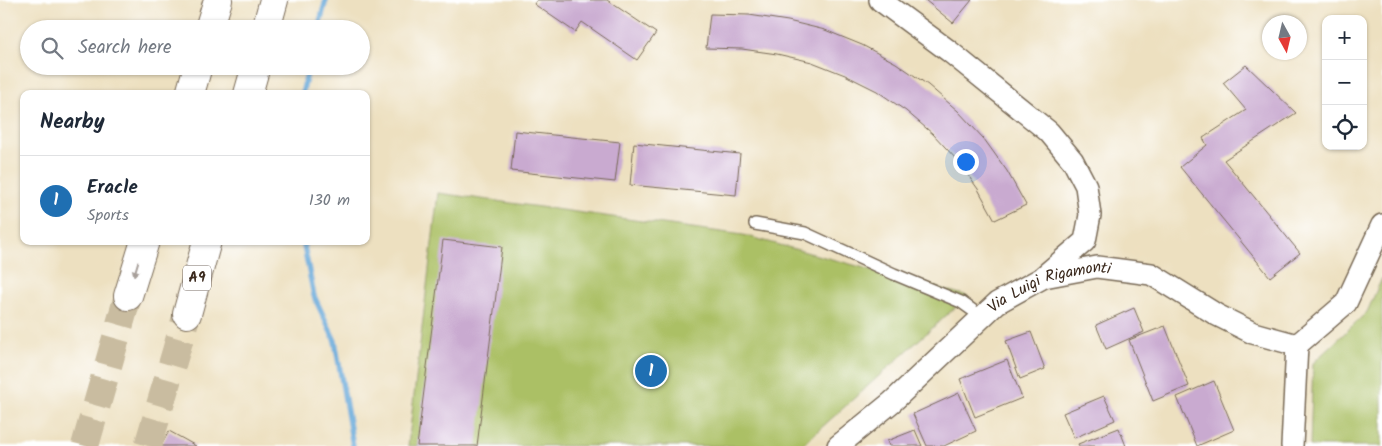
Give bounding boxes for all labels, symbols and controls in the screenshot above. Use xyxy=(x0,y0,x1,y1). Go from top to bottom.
north arrow xyxy=(1262,15,1307,60)
map controls xyxy=(1322,15,1367,150)
button: + xyxy=(1322,15,1367,60)
search box xyxy=(20,20,370,75)
text: Search here xyxy=(78,33,172,63)
icon: search xyxy=(38,34,66,62)
button: − xyxy=(1322,60,1367,105)
button: locate xyxy=(1322,105,1367,150)
text: Nearby xyxy=(40,106,105,139)
your location xyxy=(953,149,979,175)
text: Eracle xyxy=(87,173,138,203)
text: 1 xyxy=(54,188,58,213)
text: 130 m xyxy=(309,188,350,213)
text: Sports xyxy=(87,203,129,228)
street label: Via Luigi Rigamonti xyxy=(981,254,1114,319)
one-way arrow xyxy=(132,261,140,276)
road number: A9 xyxy=(183,266,211,290)
pin: 1 xyxy=(635,352,667,390)

